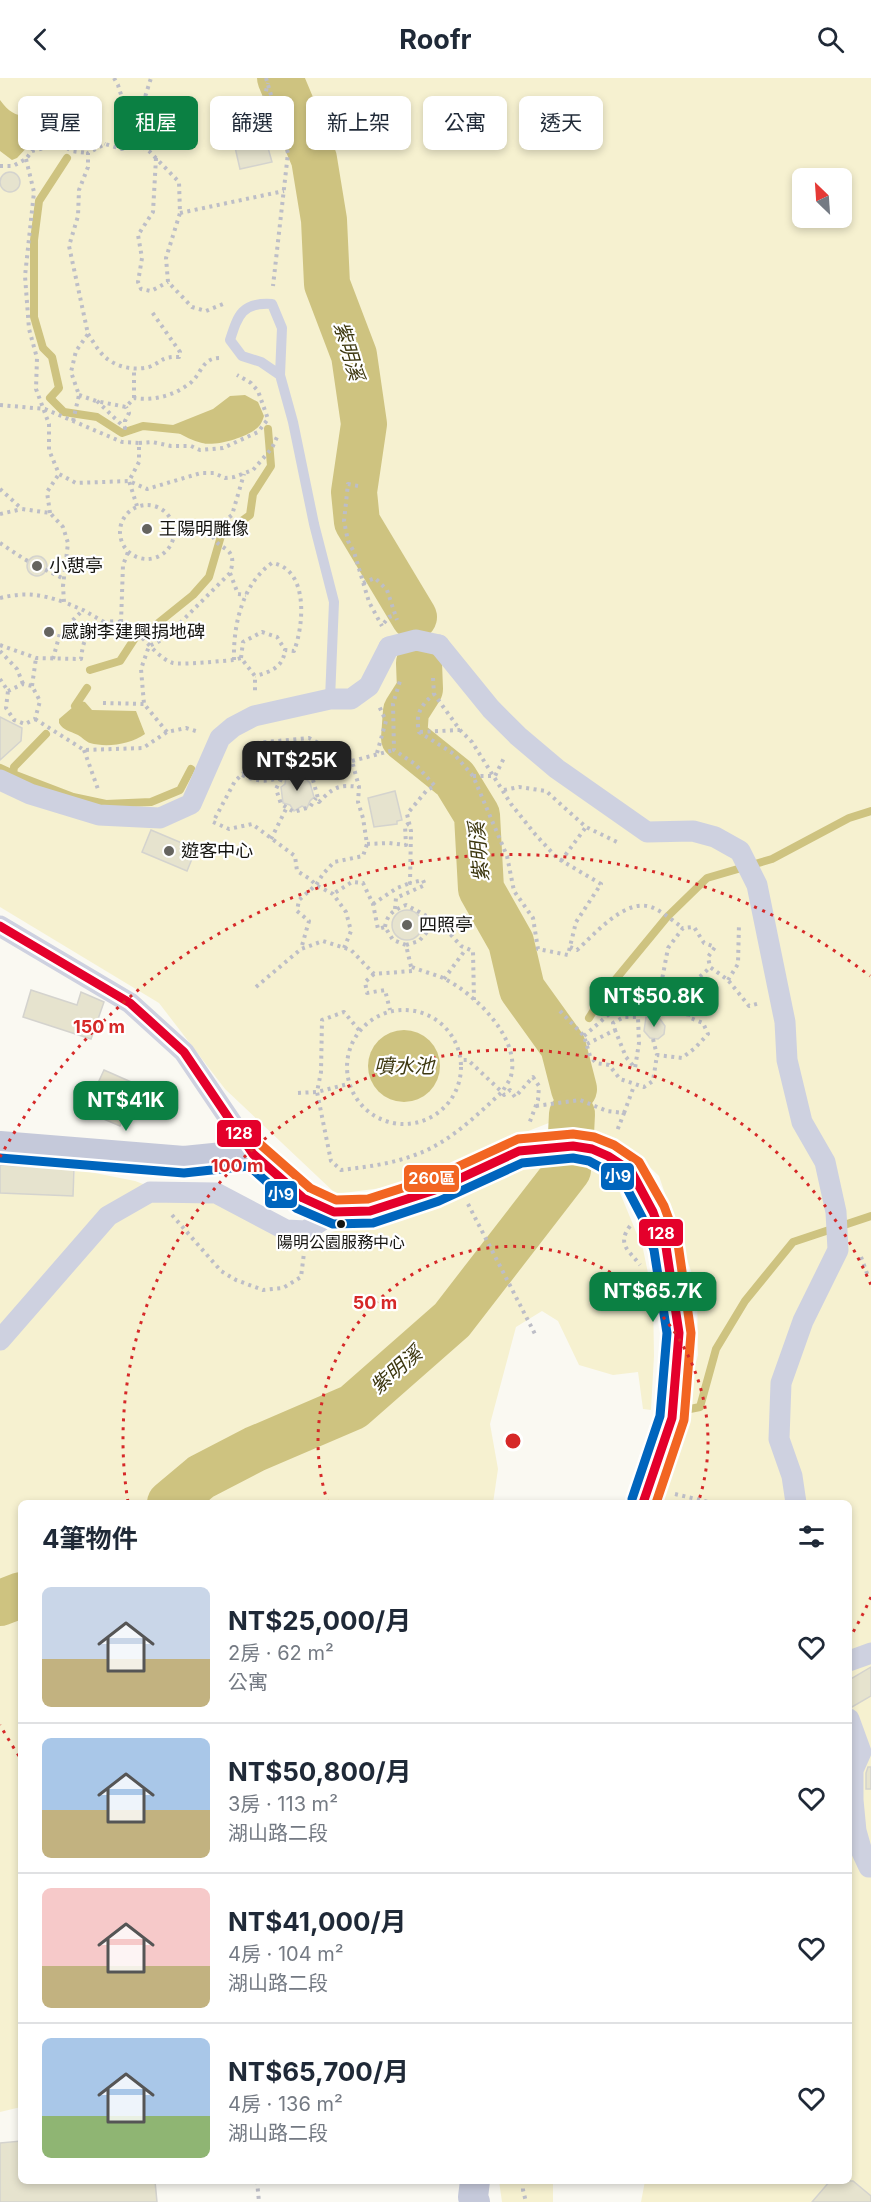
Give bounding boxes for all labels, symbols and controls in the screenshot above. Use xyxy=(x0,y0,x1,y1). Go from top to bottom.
icon: back xyxy=(24,23,57,56)
text: Roofr xyxy=(399,23,472,56)
icon: search xyxy=(814,23,847,56)
chip: 買屋 xyxy=(18,96,102,150)
chip: 租屋 xyxy=(114,96,198,150)
chip: 篩選 xyxy=(210,96,294,150)
chip: 新上架 xyxy=(306,96,411,150)
chip: 公寓 xyxy=(423,96,507,150)
chip: 透天 xyxy=(519,96,603,150)
north arrow xyxy=(792,168,852,228)
map controls xyxy=(792,168,852,228)
water label: 紫明溪 xyxy=(329,319,370,386)
place label: 王陽明雕像 xyxy=(159,518,249,539)
marker: 王陽明雕像 xyxy=(140,522,154,536)
place label: 小憇亭 xyxy=(49,555,103,576)
marker: 小憇亭 xyxy=(30,559,44,573)
place label: 感謝李建興捐地碑 xyxy=(61,621,205,642)
marker: 感謝李建興捐地碑 xyxy=(42,625,56,639)
pin: NT$25K xyxy=(248,741,346,792)
text: NT$25K xyxy=(256,748,338,772)
water label: 紫明溪 xyxy=(464,818,494,883)
place label: 遊客中心 xyxy=(181,840,253,861)
marker: 遊客中心 xyxy=(162,844,176,858)
place label: 四照亭 xyxy=(419,914,473,935)
marker: 四照亭 xyxy=(400,918,414,932)
pin: NT$50.8K xyxy=(592,977,716,1028)
text: NT$50.8K xyxy=(604,984,704,1008)
text: 150 m xyxy=(73,1016,125,1037)
water label: 噴水池 xyxy=(374,1054,436,1078)
pin: NT$41K xyxy=(77,1081,175,1132)
text: NT$41K xyxy=(87,1088,165,1112)
line badge: 128 xyxy=(216,1119,262,1148)
text: 128 xyxy=(225,1123,253,1143)
text: 100 m xyxy=(211,1155,263,1176)
line badge: 小9 xyxy=(600,1162,635,1191)
line badge: 260區 xyxy=(403,1164,460,1193)
text: 小9 xyxy=(605,1166,631,1186)
text: 260區 xyxy=(408,1168,456,1188)
line badge: 小9 xyxy=(264,1180,298,1209)
text: 小9 xyxy=(268,1184,294,1204)
marker: 陽明公園服務中心 xyxy=(335,1218,347,1230)
line badge: 128 xyxy=(638,1218,684,1247)
text: 128 xyxy=(647,1223,675,1243)
place label: 陽明公園服務中心 xyxy=(277,1232,405,1252)
pin: NT$65.7K xyxy=(591,1272,715,1323)
text: NT$65.7K xyxy=(603,1279,703,1303)
text: 50 m xyxy=(353,1292,397,1313)
water label: 紫明溪 xyxy=(365,1339,429,1399)
centre of rings xyxy=(503,1431,523,1451)
icon: filters xyxy=(795,1520,828,1553)
text: 4筆物件 xyxy=(42,1523,138,1554)
text: NT$25,000/月 xyxy=(228,1605,411,1636)
icon: home xyxy=(90,1611,162,1683)
icon: heart xyxy=(795,1631,828,1664)
text: 2房 · 62 m² xyxy=(228,1641,334,1665)
text: 公寓 xyxy=(228,1670,268,1694)
text: NT$50,800/月 xyxy=(228,1756,412,1787)
icon: home xyxy=(90,1762,162,1834)
icon: heart xyxy=(795,1782,828,1815)
text: 3房 · 113 m² xyxy=(228,1792,338,1816)
text: 湖山路二段 xyxy=(228,1821,328,1845)
text: NT$41,000/月 xyxy=(228,1906,407,1937)
icon: home xyxy=(90,1912,162,1984)
icon: heart xyxy=(795,1932,828,1965)
text: 4房 · 104 m² xyxy=(228,1942,344,1966)
text: 湖山路二段 xyxy=(228,1971,328,1995)
text: NT$65,700/月 xyxy=(228,2056,409,2087)
icon: home xyxy=(90,2062,162,2134)
icon: heart xyxy=(795,2082,828,2115)
text: 4房 · 136 m² xyxy=(228,2092,343,2116)
text: 湖山路二段 xyxy=(228,2121,328,2145)

